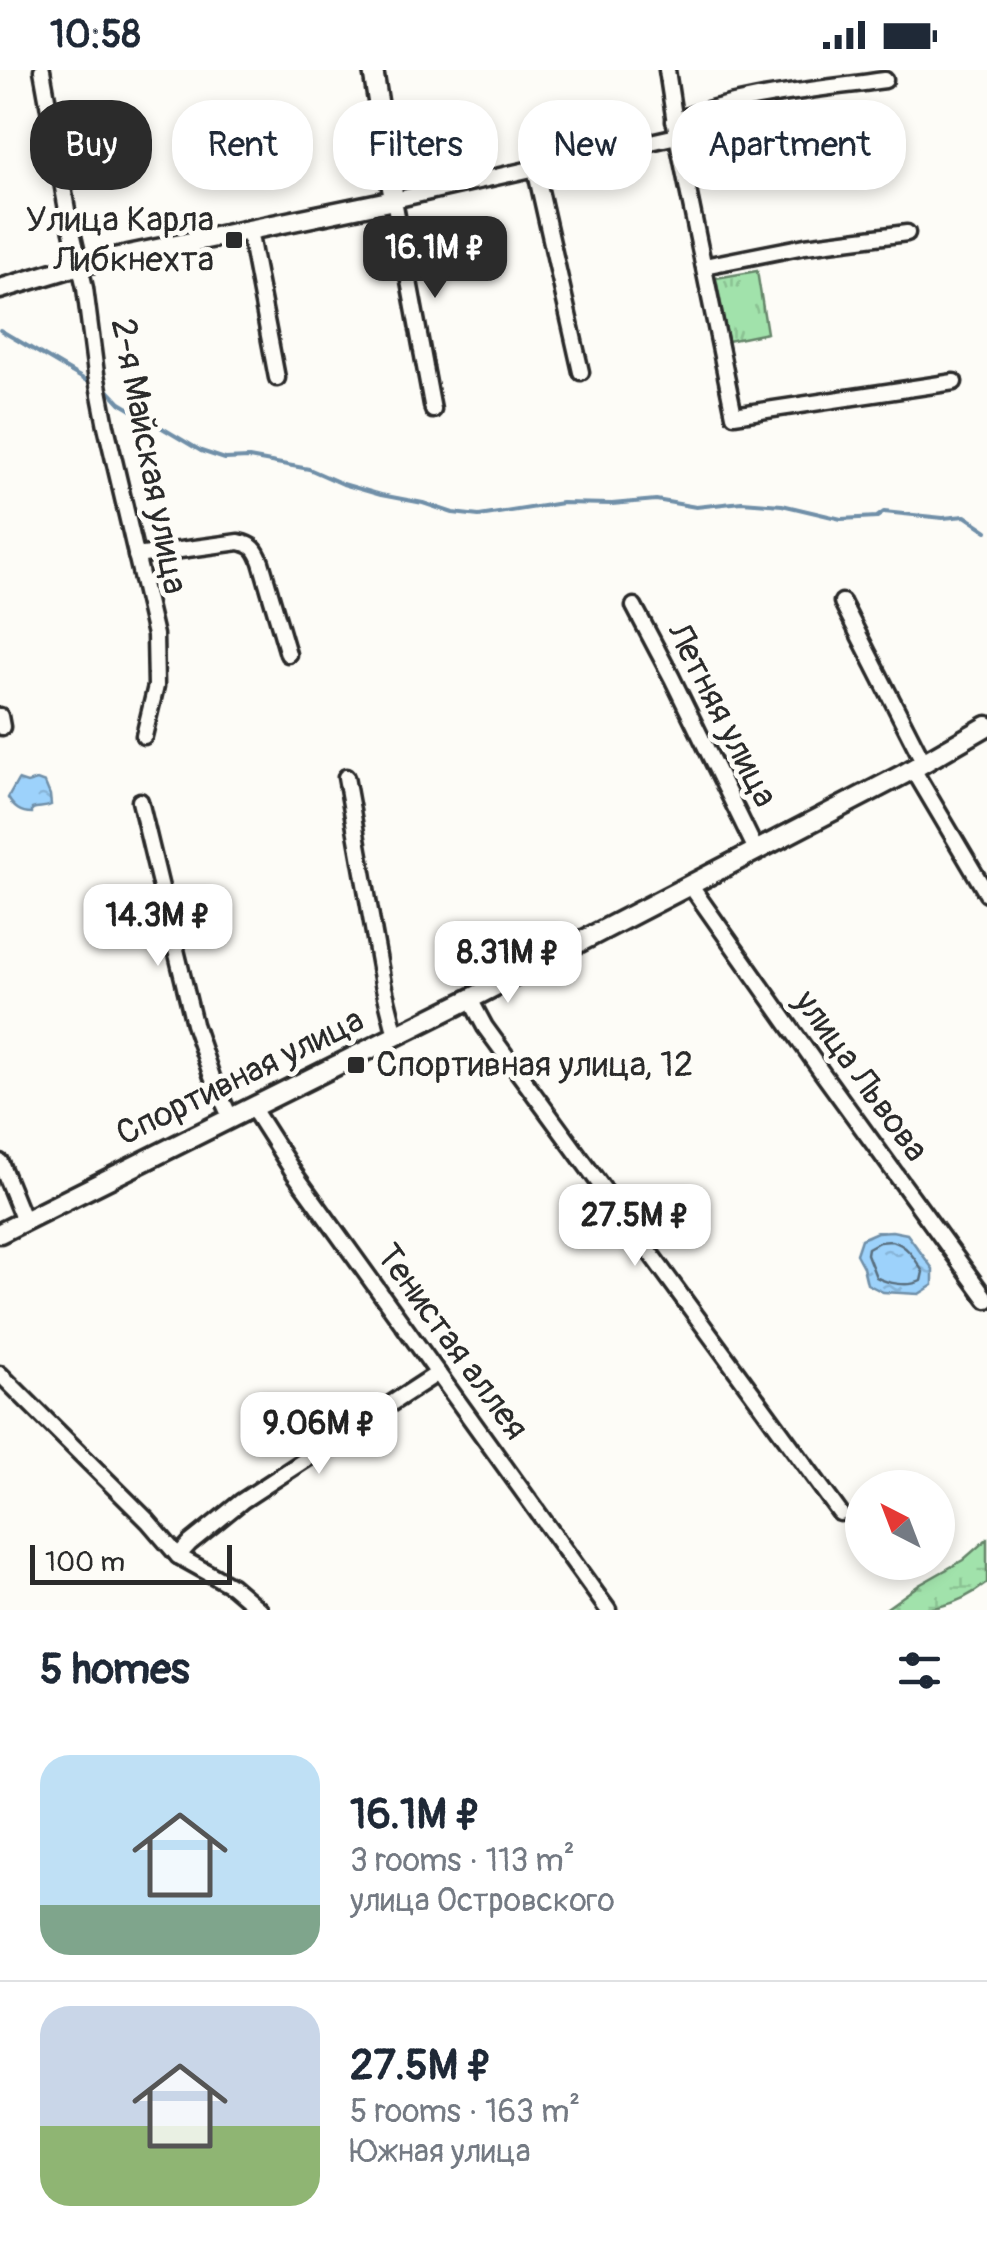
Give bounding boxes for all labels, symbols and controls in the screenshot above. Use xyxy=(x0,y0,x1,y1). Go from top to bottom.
text: 10:58 xyxy=(50,11,141,59)
chip: Buy xyxy=(30,100,152,190)
chip: Rent xyxy=(172,100,313,190)
chip: Filters xyxy=(333,100,498,190)
chip: New xyxy=(518,100,652,190)
chip: Apartment xyxy=(672,100,906,190)
place label: Улица Карла Либкнехта xyxy=(26,198,214,282)
pin: 16.1M ₽ xyxy=(343,216,527,301)
text: 16.1M ₽ xyxy=(385,228,485,268)
marker: Улица Карла Либкнехта xyxy=(223,229,245,251)
street label: 2-я Майская улица xyxy=(101,314,197,598)
street label: Летняя улица xyxy=(656,615,787,814)
pin: 14.3M ₽ xyxy=(66,884,250,969)
text: 14.3M ₽ xyxy=(105,896,211,936)
pin: 8.31M ₽ xyxy=(416,921,600,1006)
text: 8.31M ₽ xyxy=(457,933,559,973)
street label: улица Львова xyxy=(783,981,938,1170)
street label: Спортивная улица xyxy=(109,998,371,1156)
place label: Спортивная улица, 12 xyxy=(376,1043,693,1087)
marker: Спортивная улица, 12 xyxy=(345,1054,367,1076)
pin: 27.5M ₽ xyxy=(543,1184,727,1269)
text: 27.5M ₽ xyxy=(581,1196,689,1236)
street label: Тенистая аллея xyxy=(366,1235,538,1449)
pin: 9.06M ₽ xyxy=(227,1392,411,1477)
text: 9.06M ₽ xyxy=(262,1404,376,1444)
north arrow xyxy=(845,1470,955,1580)
map controls xyxy=(845,1470,955,1580)
scale bar xyxy=(30,1540,232,1584)
text: 100 m xyxy=(45,1545,125,1580)
icon: filters xyxy=(892,1643,947,1698)
text: 5 homes xyxy=(40,1644,190,1696)
text: 16.1M ₽ xyxy=(350,1789,481,1841)
icon: home xyxy=(120,1795,240,1915)
text: 3 rooms · 113 m² xyxy=(350,1841,575,1881)
text: улица Островского xyxy=(350,1881,615,1921)
text: 27.5M ₽ xyxy=(350,2040,492,2092)
icon: home xyxy=(120,2046,240,2166)
text: 5 rooms · 163 m² xyxy=(350,2092,580,2132)
text: Южная улица xyxy=(350,2132,531,2172)

